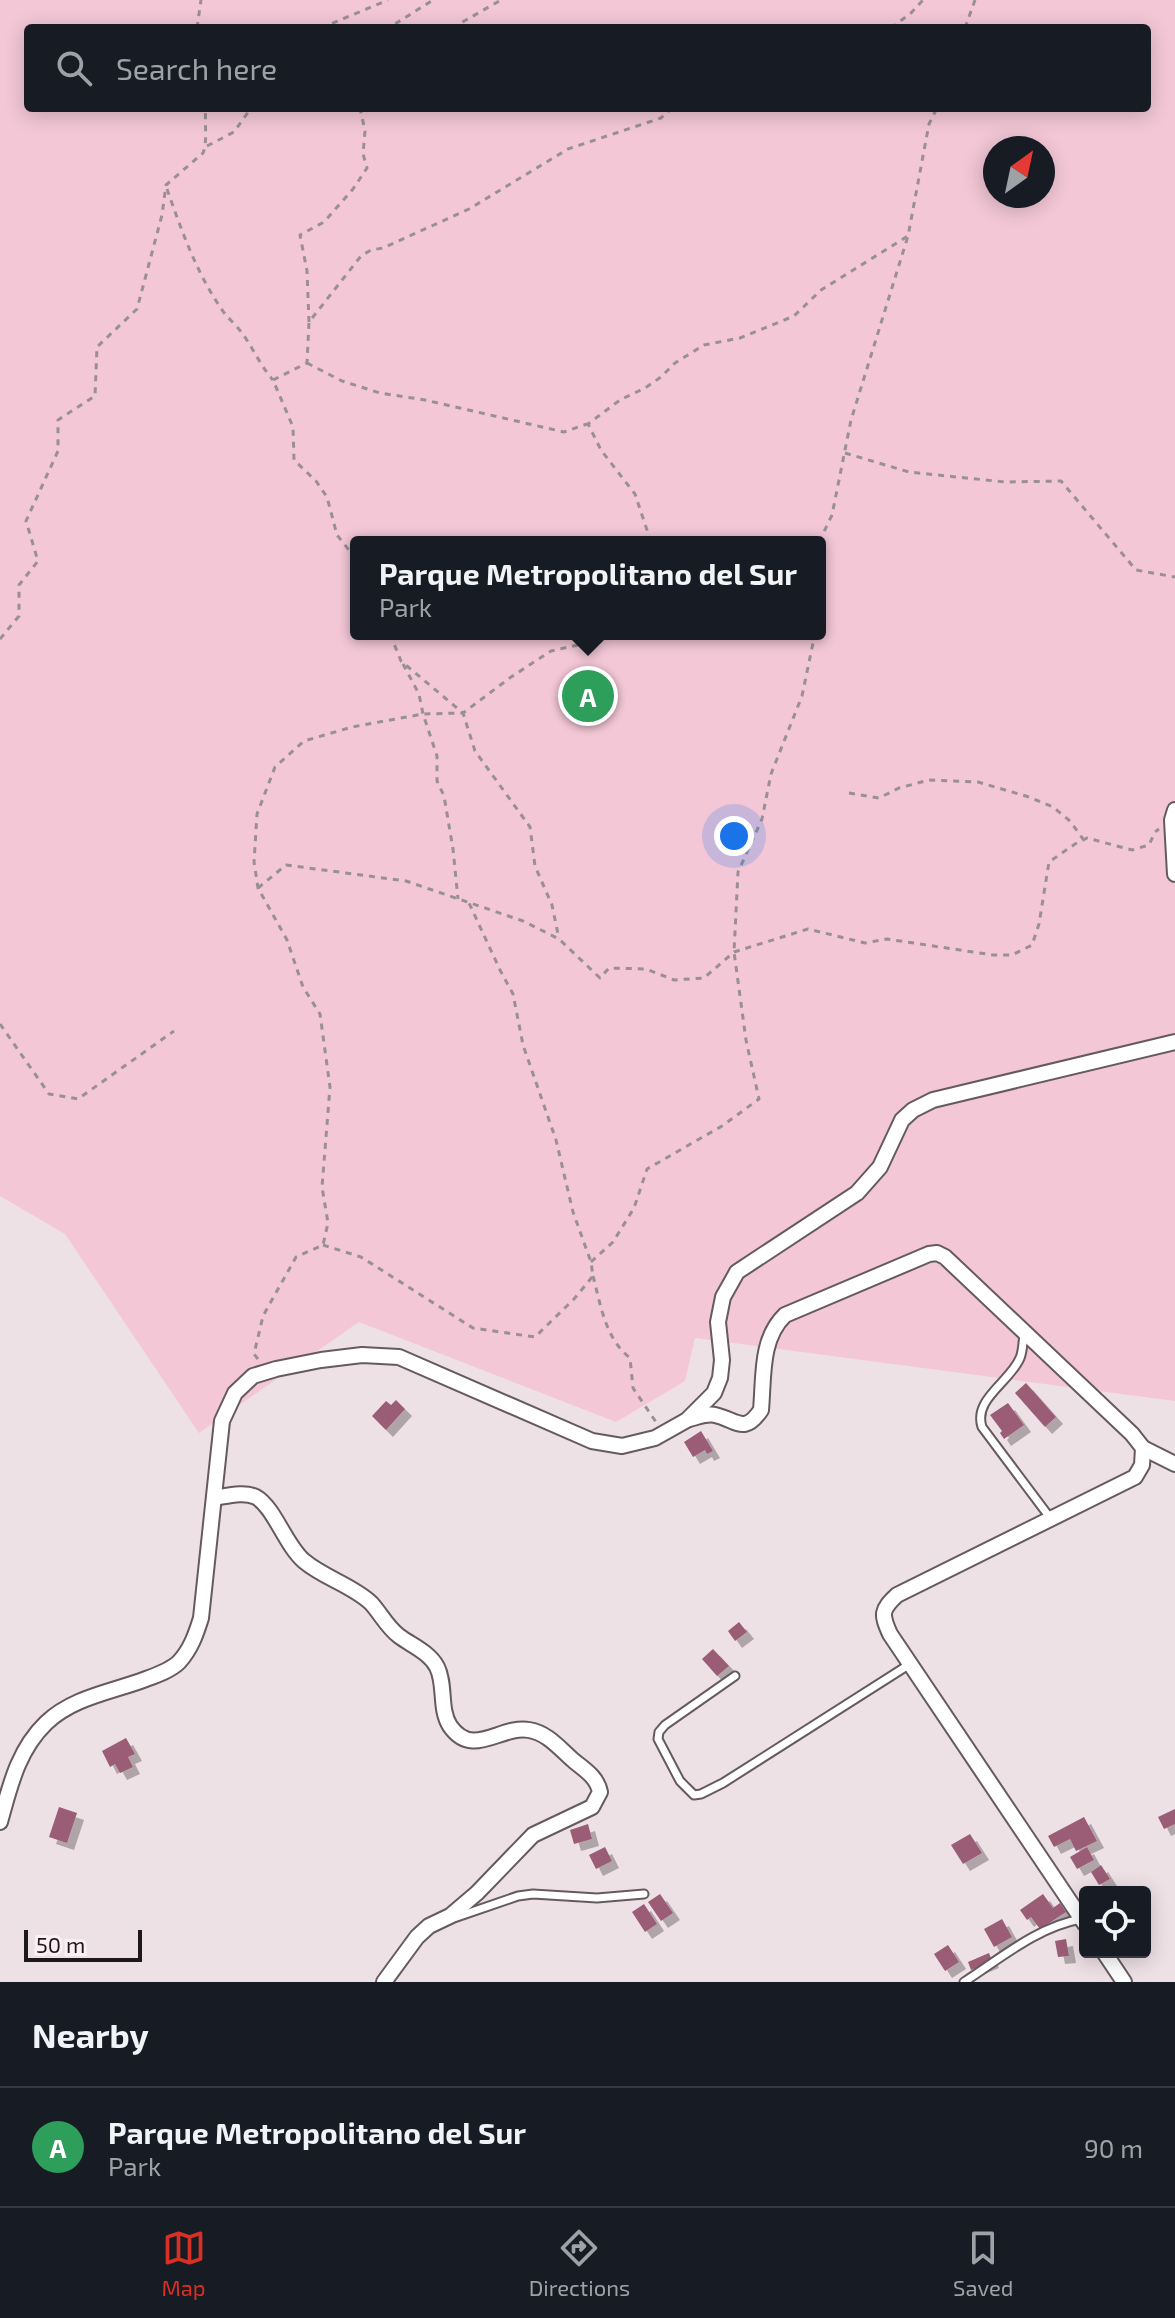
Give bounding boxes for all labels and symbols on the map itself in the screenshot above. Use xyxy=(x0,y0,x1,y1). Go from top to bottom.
north arrow xyxy=(983,136,1055,208)
pin: A xyxy=(562,666,614,726)
your location xyxy=(714,816,754,856)
scale bar xyxy=(24,1926,142,1962)

